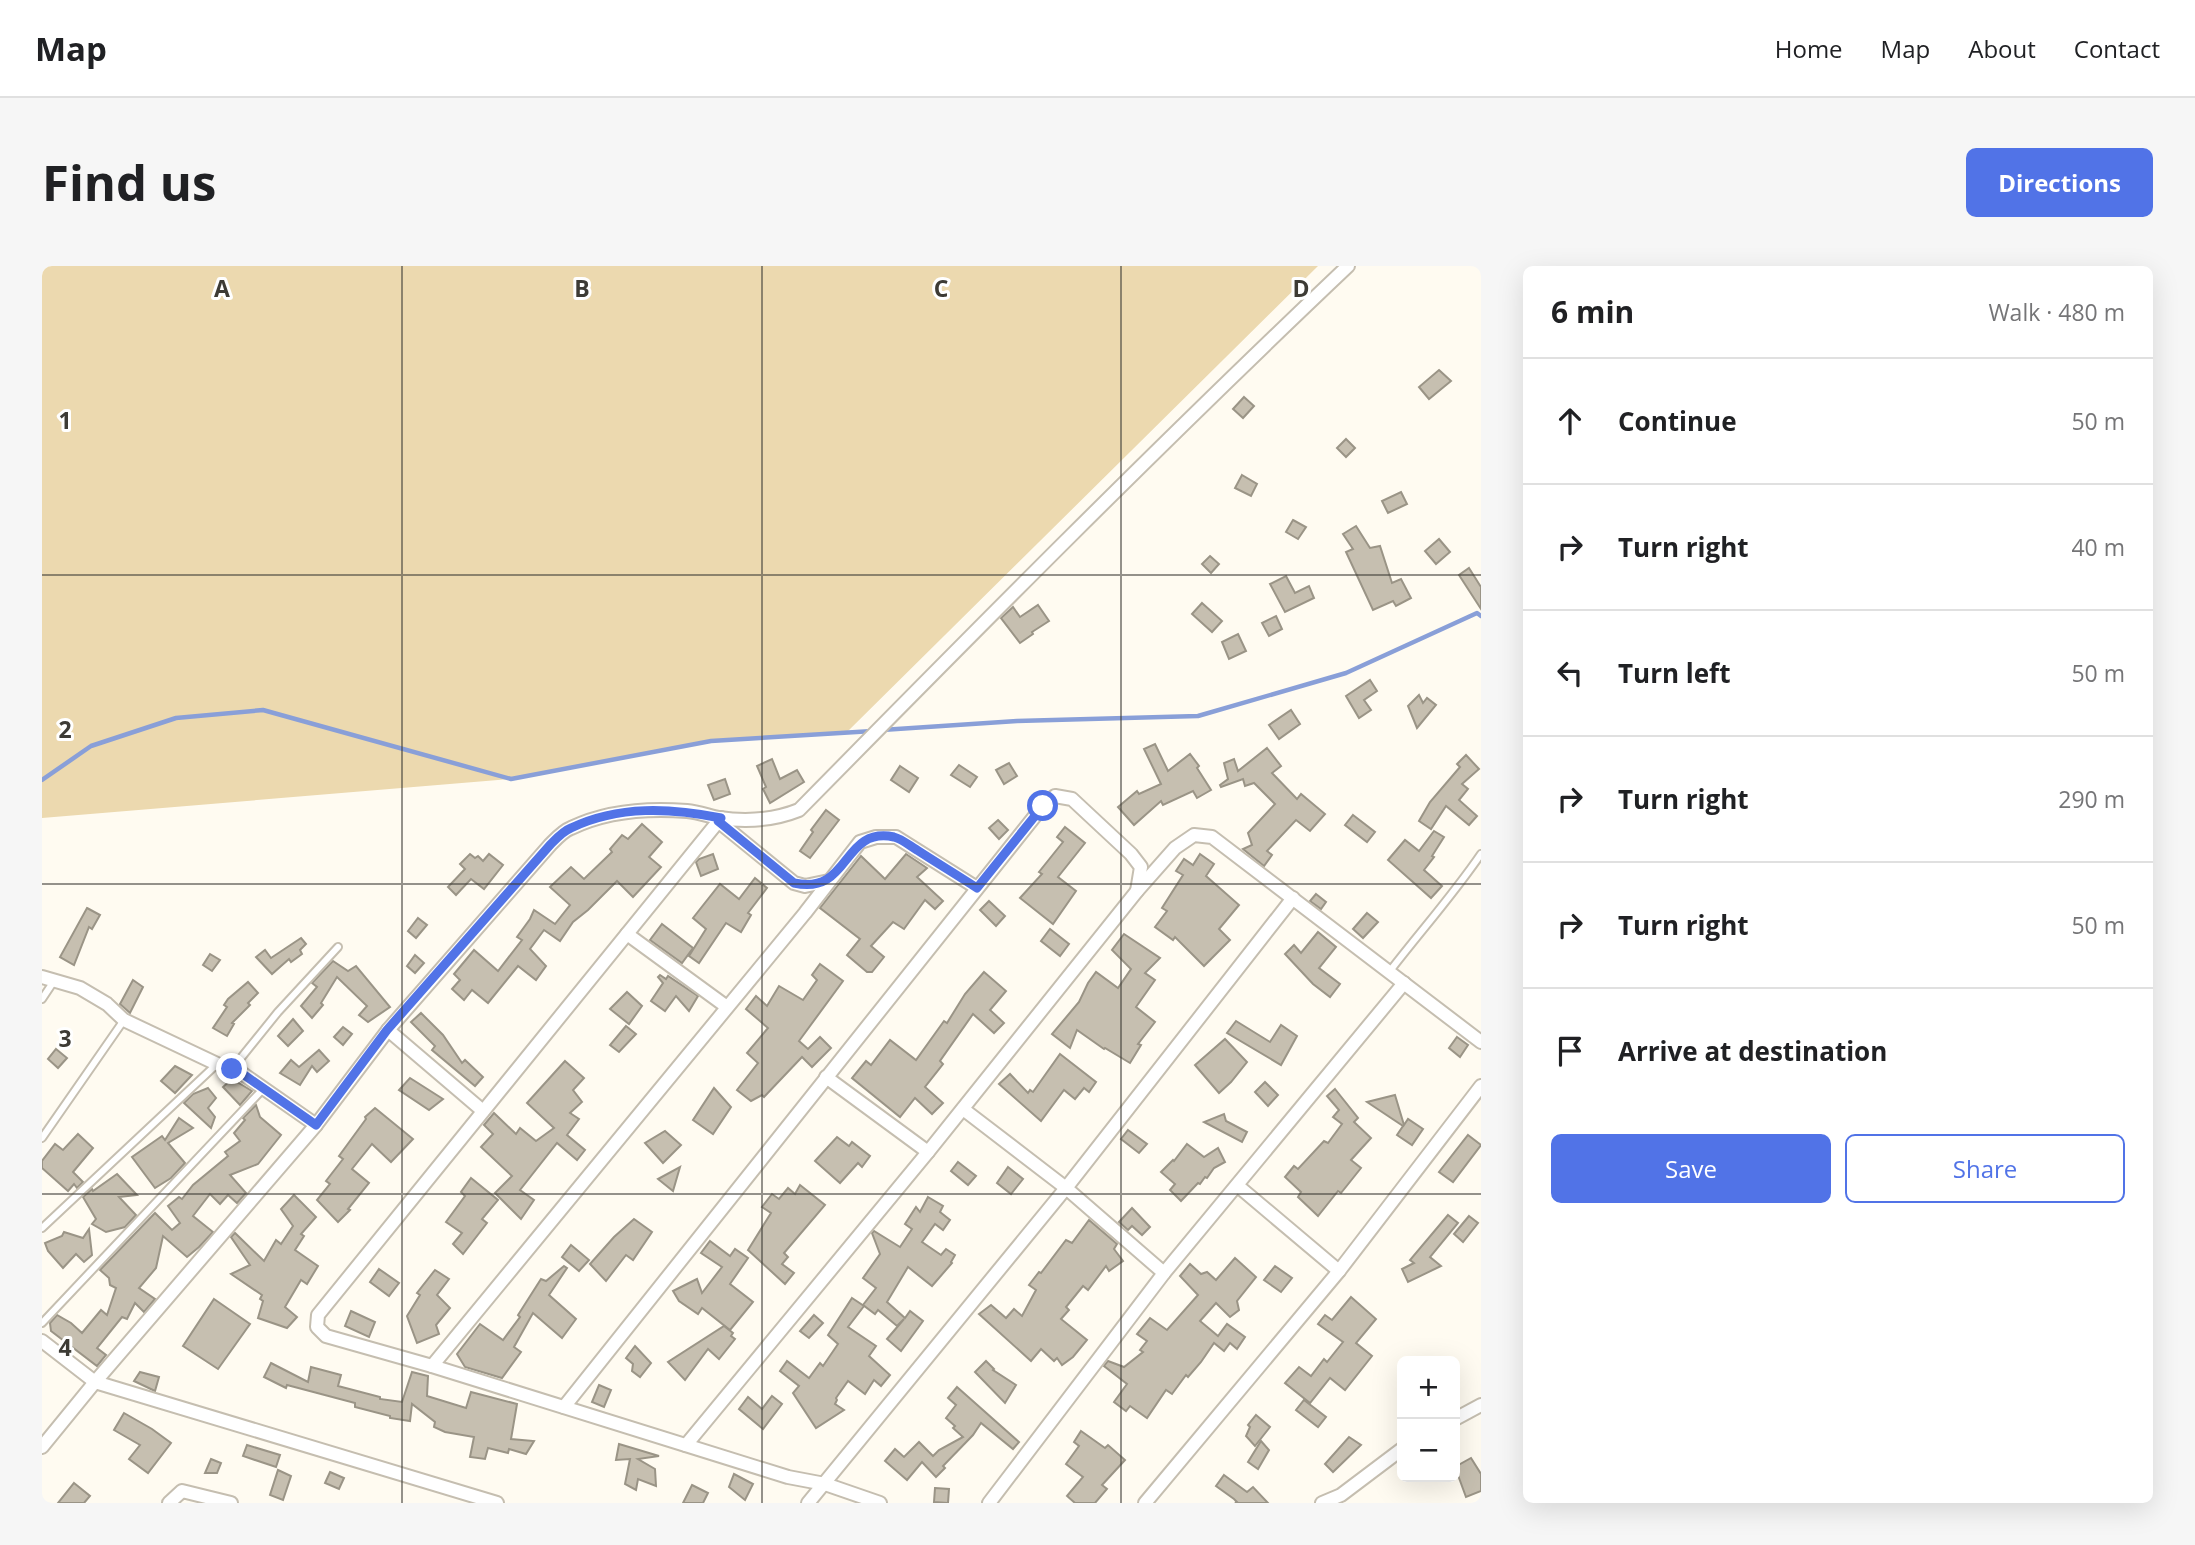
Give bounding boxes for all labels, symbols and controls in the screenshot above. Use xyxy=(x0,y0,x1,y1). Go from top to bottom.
text: Map xyxy=(35,26,107,71)
text: Home xyxy=(1775,32,1843,65)
text: Map xyxy=(1881,32,1930,65)
text: About xyxy=(1968,32,2036,65)
text: Contact xyxy=(2074,32,2160,65)
button: Directions xyxy=(1966,148,2153,217)
text: Find us xyxy=(42,149,216,215)
text: A xyxy=(214,272,230,304)
text: B xyxy=(574,272,590,304)
text: C xyxy=(934,272,948,304)
text: D xyxy=(1292,272,1310,304)
text: 6 min xyxy=(1551,291,1634,332)
text: Walk · 480 m xyxy=(1988,296,2125,328)
icon: ahead xyxy=(1551,402,1589,440)
text: Continue xyxy=(1618,403,1737,439)
text: 1 xyxy=(58,404,72,436)
text: 50 m xyxy=(2071,405,2125,437)
icon: right xyxy=(1551,528,1589,566)
text: Turn right xyxy=(1618,529,1749,565)
text: 40 m xyxy=(2071,531,2125,563)
icon: left xyxy=(1551,654,1589,692)
text: Turn left xyxy=(1618,655,1730,691)
text: 50 m xyxy=(2071,657,2125,689)
text: 2 xyxy=(58,713,72,745)
icon: right xyxy=(1551,780,1589,818)
text: Turn right xyxy=(1618,781,1749,817)
text: 290 m xyxy=(2058,783,2125,815)
route start xyxy=(1027,790,1058,821)
icon: right xyxy=(1551,906,1589,944)
text: Turn right xyxy=(1618,907,1749,943)
text: 50 m xyxy=(2071,909,2125,941)
text: 3 xyxy=(58,1022,72,1054)
icon: arrive xyxy=(1551,1032,1589,1070)
text: Arrive at destination xyxy=(1618,1033,1887,1069)
route end xyxy=(216,1053,247,1084)
button: Save xyxy=(1551,1134,1831,1203)
button: Share xyxy=(1845,1134,2125,1203)
text: 4 xyxy=(58,1331,72,1363)
map controls xyxy=(1397,1356,1460,1482)
button: + xyxy=(1397,1356,1460,1419)
button: − xyxy=(1397,1419,1460,1482)

